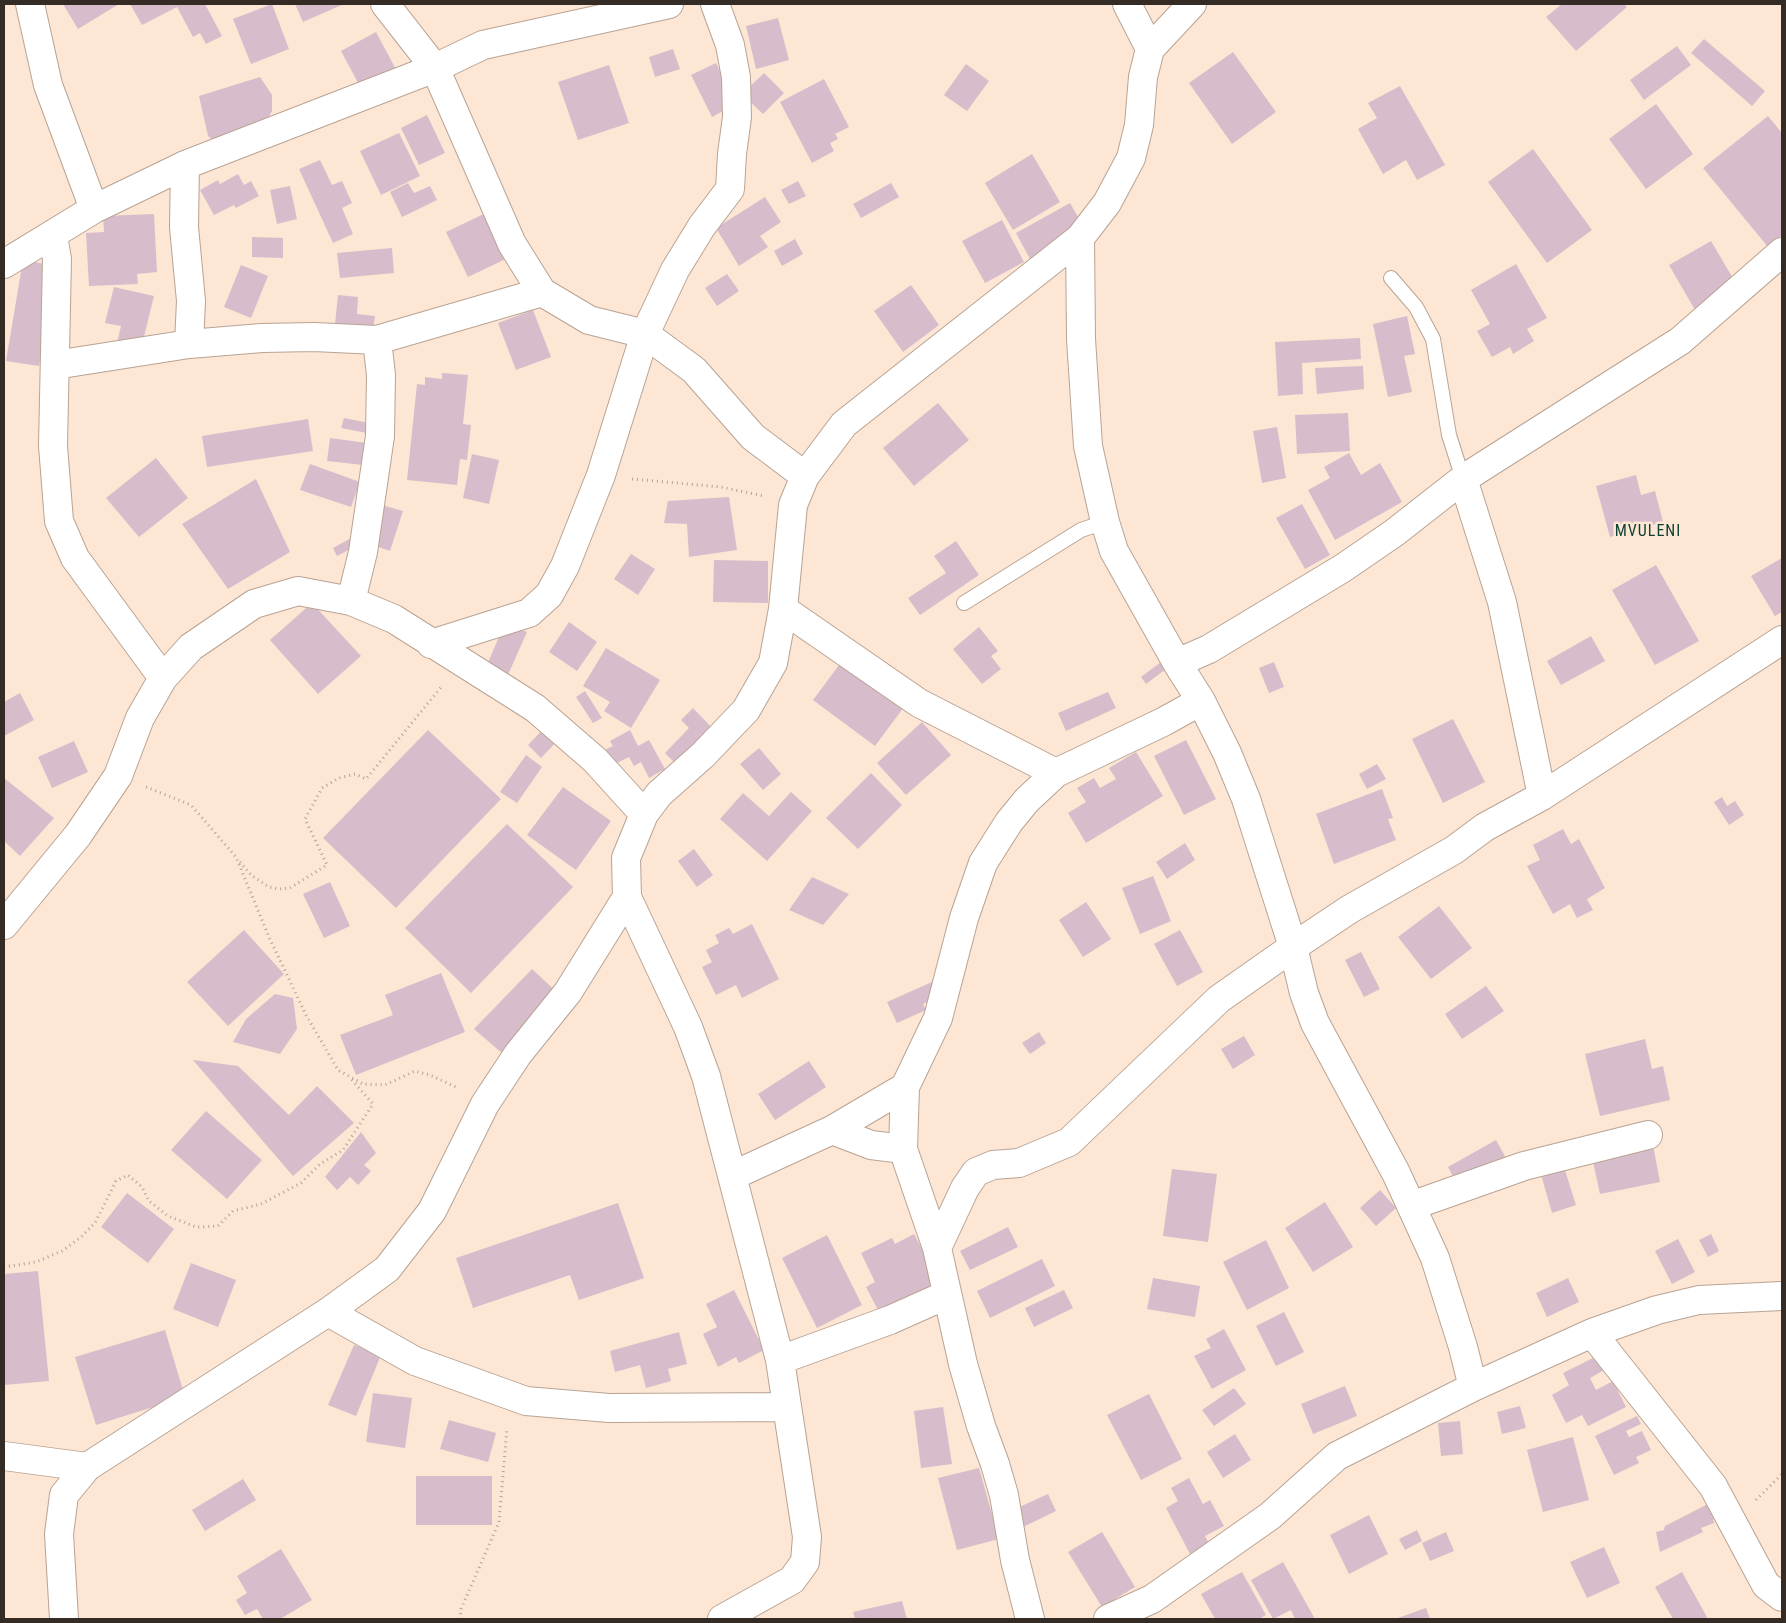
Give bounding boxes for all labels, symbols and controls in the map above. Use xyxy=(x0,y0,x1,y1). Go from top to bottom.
district label: MVULENI xyxy=(1614,522,1682,542)

